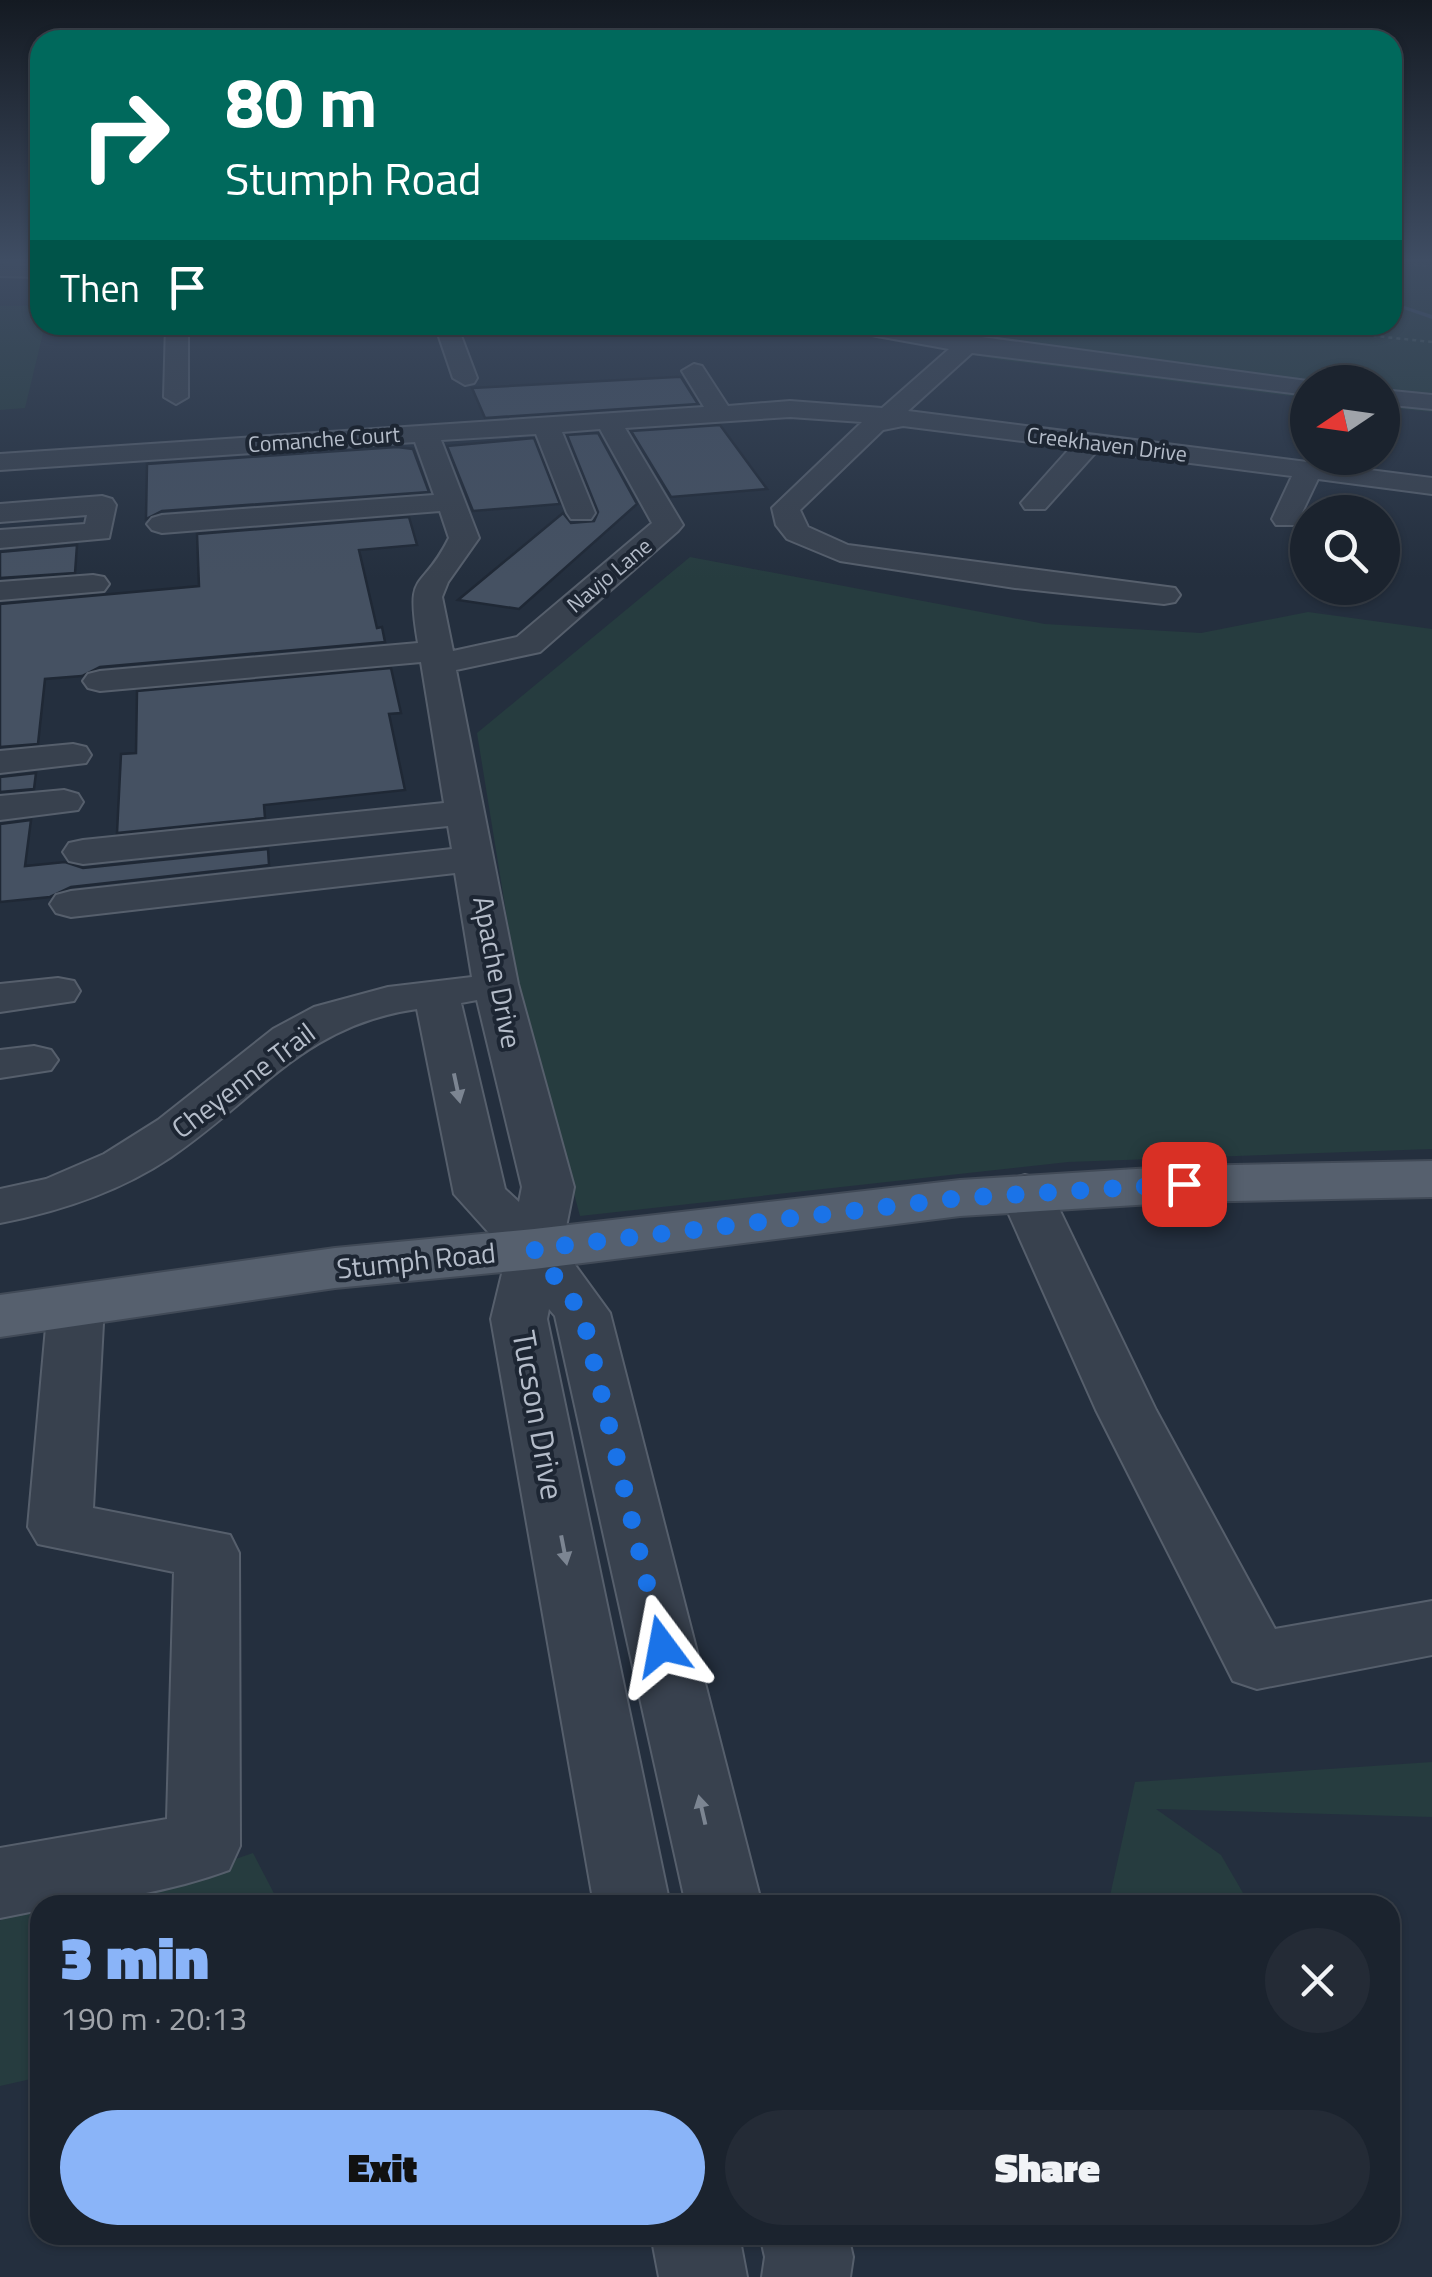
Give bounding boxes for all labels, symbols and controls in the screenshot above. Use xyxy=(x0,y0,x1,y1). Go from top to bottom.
text: 80 m xyxy=(225,48,378,154)
icon: right xyxy=(60,70,190,200)
text: Stumph Road xyxy=(225,144,482,212)
text: Then xyxy=(60,259,140,317)
icon: arrive xyxy=(160,260,215,315)
north arrow xyxy=(1290,365,1400,475)
map controls xyxy=(1290,365,1400,605)
street label: Comanche Court xyxy=(247,417,401,461)
street label: Creekhaven Drive xyxy=(1025,417,1189,471)
button: search xyxy=(1290,495,1400,605)
street label: Navjo Lane xyxy=(559,529,659,621)
street label: Apache Drive xyxy=(462,892,534,1052)
street label: Cheyenne Trail xyxy=(162,1012,324,1148)
one-way arrow xyxy=(449,1073,465,1104)
pin xyxy=(1142,1142,1227,1227)
icon: arrive xyxy=(1157,1157,1212,1212)
street label: Stumph Road xyxy=(334,1230,498,1290)
street label: Tucson Drive xyxy=(501,1327,577,1503)
one-way arrow xyxy=(556,1535,572,1566)
position arrow xyxy=(610,1594,714,1698)
one-way arrow xyxy=(694,1794,709,1825)
text: 3 min xyxy=(60,1911,209,2002)
button: close xyxy=(1265,1928,1370,2033)
text: 190 m · 20:13 xyxy=(60,1994,247,2042)
button: Exit xyxy=(60,2110,705,2225)
button: Share xyxy=(725,2110,1370,2225)

